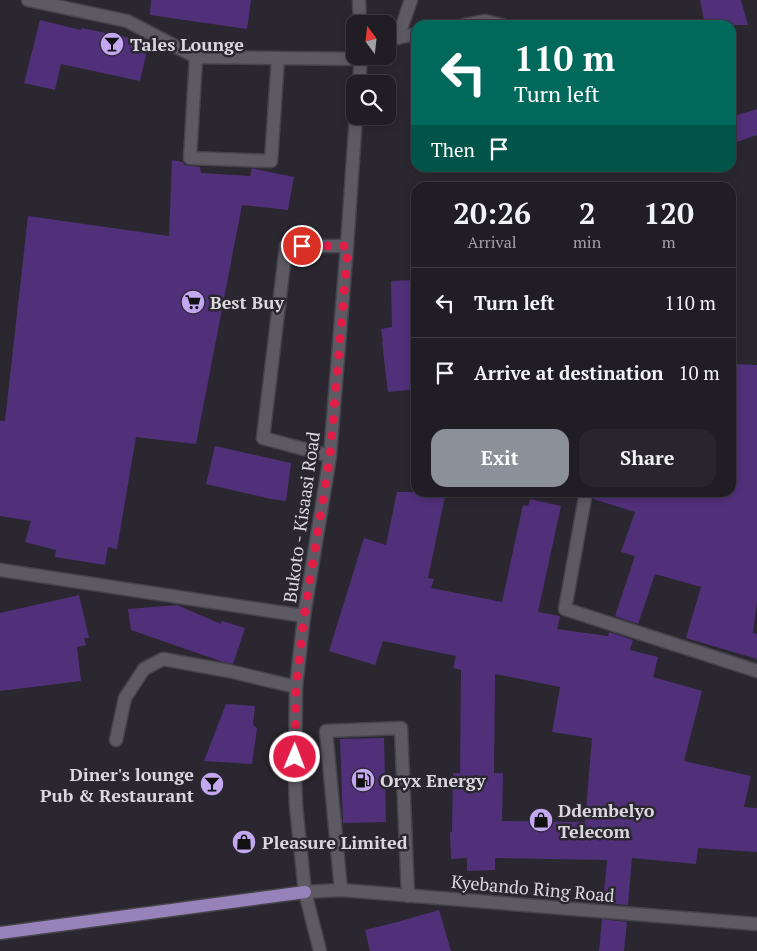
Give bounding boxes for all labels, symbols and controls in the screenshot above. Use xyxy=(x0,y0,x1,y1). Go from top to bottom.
north arrow xyxy=(346,15,396,65)
map controls xyxy=(346,15,396,125)
bar icon: Tales Lounge xyxy=(99,31,125,57)
place label: Tales Lounge xyxy=(130,32,244,56)
text: 110 m xyxy=(514,35,615,81)
icon: left xyxy=(431,40,496,105)
button: search xyxy=(346,75,396,125)
text: Turn left xyxy=(514,79,600,108)
icon: arrive xyxy=(485,135,513,163)
text: Then xyxy=(431,137,475,162)
text: 20:26 xyxy=(453,193,531,233)
text: 2 xyxy=(579,193,596,233)
text: 120 xyxy=(643,193,694,233)
pin xyxy=(281,225,323,267)
text: Arrival xyxy=(467,231,517,253)
text: min xyxy=(573,231,601,253)
text: m xyxy=(662,231,675,253)
icon: arrive xyxy=(288,232,316,260)
supermarket icon: Best Buy xyxy=(180,289,206,315)
icon: left xyxy=(431,289,459,317)
place label: Best Buy xyxy=(210,290,284,314)
text: Turn left xyxy=(474,290,555,315)
text: 110 m xyxy=(665,290,716,315)
icon: arrive xyxy=(431,359,459,387)
text: Arrive at destination xyxy=(474,360,663,385)
text: 10 m xyxy=(678,360,720,385)
button: Exit xyxy=(431,429,569,487)
button: Share xyxy=(579,429,716,487)
street label: Bukoto - Kisaasi Road xyxy=(277,430,325,604)
position arrow xyxy=(268,730,320,782)
place label: Diner's lounge Pub & Restaurant xyxy=(40,762,194,807)
fuel station icon: Oryx Energy xyxy=(350,767,376,793)
place label: Oryx Energy xyxy=(380,768,486,792)
bar icon: Diner's lounge Pub & Restaurant xyxy=(199,771,225,797)
place label: Ddembelyo Telecom xyxy=(558,798,655,843)
shop icon: Ddembelyo Telecom xyxy=(528,807,554,833)
shop icon: Pleasure Limited xyxy=(231,829,257,855)
place label: Pleasure Limited xyxy=(262,830,408,854)
street label: Kyebando Ring Road xyxy=(450,869,616,907)

